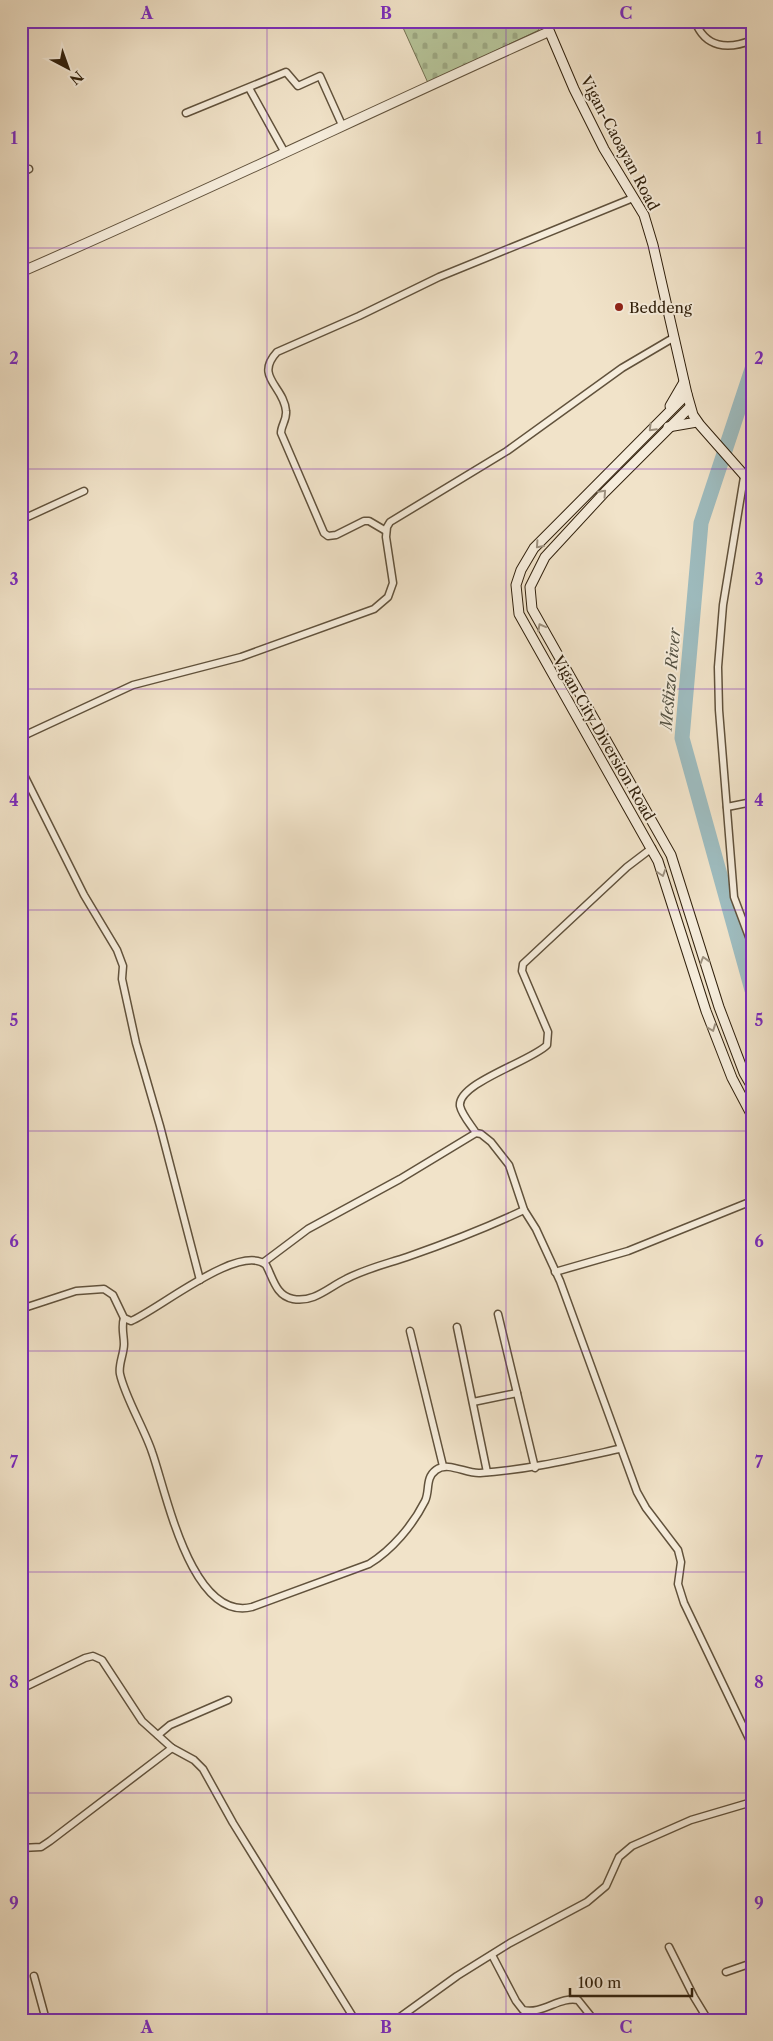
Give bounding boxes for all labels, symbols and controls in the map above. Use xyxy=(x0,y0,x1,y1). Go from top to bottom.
text: A xyxy=(140,3,154,23)
text: B xyxy=(380,3,392,23)
text: C xyxy=(620,3,632,23)
north arrow xyxy=(42,42,92,92)
text: N xyxy=(66,67,87,89)
street label: Vigan-Caoayan Road xyxy=(576,71,664,214)
text: 1 xyxy=(10,128,18,148)
text: 1 xyxy=(755,128,763,148)
place label: Beddeng xyxy=(629,298,692,317)
marker: Beddeng xyxy=(613,301,625,313)
text: 2 xyxy=(9,348,19,368)
text: 2 xyxy=(754,348,764,368)
one-way arrow xyxy=(649,423,658,432)
one-way arrow xyxy=(597,490,606,499)
one-way arrow xyxy=(535,539,544,548)
text: 3 xyxy=(9,569,19,589)
text: 3 xyxy=(754,569,764,589)
one-way arrow xyxy=(538,623,548,632)
water label: Mestizo River xyxy=(655,626,685,733)
street label: Vigan City Diversion Road xyxy=(548,651,659,824)
text: 4 xyxy=(9,790,19,810)
text: 4 xyxy=(754,790,764,810)
one-way arrow xyxy=(657,869,667,877)
one-way arrow xyxy=(700,956,710,964)
text: 5 xyxy=(10,1010,19,1030)
text: 5 xyxy=(755,1010,764,1030)
one-way arrow xyxy=(706,1023,716,1032)
text: 6 xyxy=(9,1231,19,1251)
text: 6 xyxy=(754,1231,764,1251)
text: 7 xyxy=(10,1452,19,1472)
text: 7 xyxy=(755,1452,764,1472)
text: 8 xyxy=(9,1672,19,1692)
text: 8 xyxy=(754,1672,764,1692)
text: 9 xyxy=(9,1893,19,1913)
text: 9 xyxy=(754,1893,764,1913)
scale bar xyxy=(570,1966,693,1998)
text: 100 m xyxy=(578,1973,621,1992)
text: A xyxy=(140,2017,154,2037)
text: B xyxy=(380,2017,392,2037)
text: C xyxy=(620,2017,632,2037)

